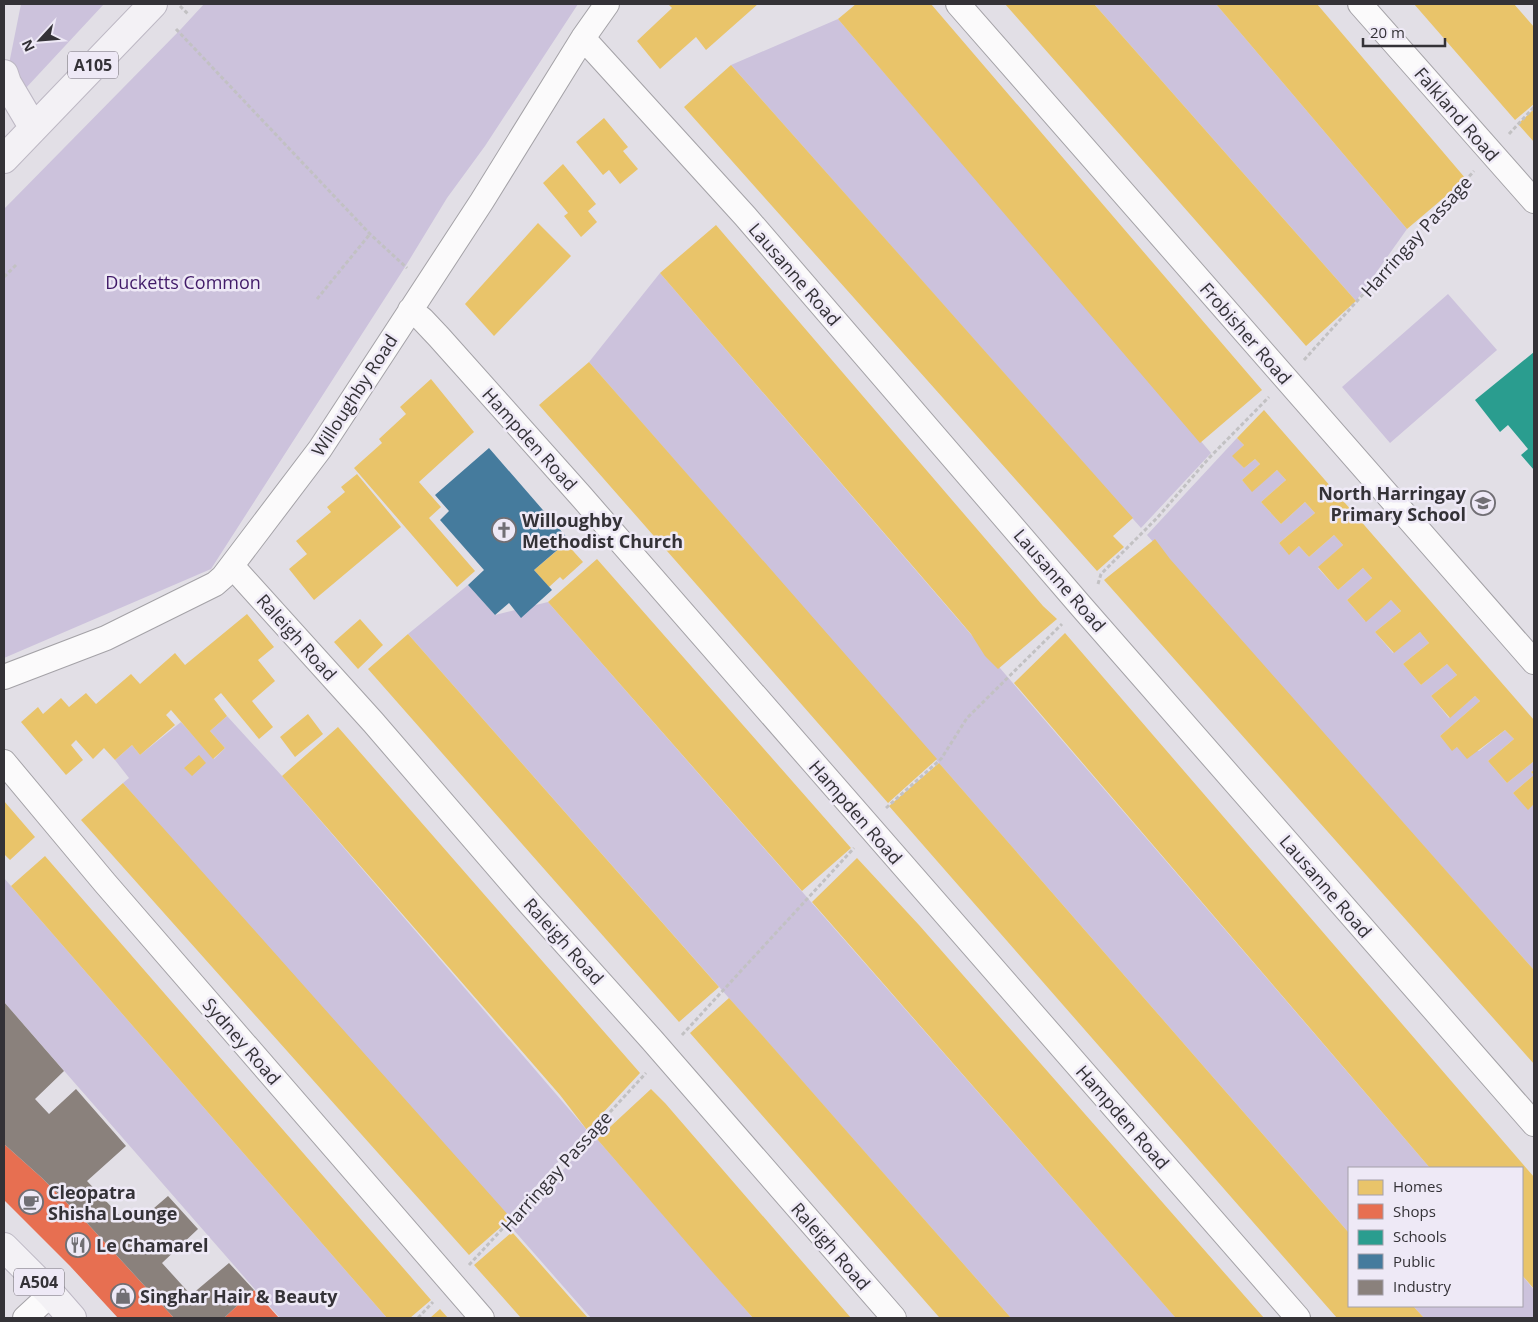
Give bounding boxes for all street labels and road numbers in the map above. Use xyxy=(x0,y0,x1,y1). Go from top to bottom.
road number: A105 xyxy=(68,52,118,78)
street label: Falkland Road xyxy=(1409,62,1505,166)
street label: Harringay Passage xyxy=(1355,170,1477,302)
street label: Lausanne Road xyxy=(744,218,846,330)
street label: Frobisher Road xyxy=(1195,277,1297,389)
street label: Willoughby Road xyxy=(306,330,402,460)
street label: Hampden Road xyxy=(477,382,583,496)
street label: Lausanne Road xyxy=(1009,524,1111,636)
street label: Raleigh Road xyxy=(252,589,342,685)
street label: Hampden Road xyxy=(804,755,908,869)
street label: Lausanne Road xyxy=(1275,830,1377,942)
street label: Raleigh Road xyxy=(519,893,609,989)
street label: Sydney Road xyxy=(198,992,286,1090)
street label: Hampden Road xyxy=(1071,1060,1175,1174)
street label: Harringay Passage xyxy=(495,1105,617,1237)
street label: Raleigh Road xyxy=(786,1197,876,1295)
road number: A504 xyxy=(14,1268,64,1295)

